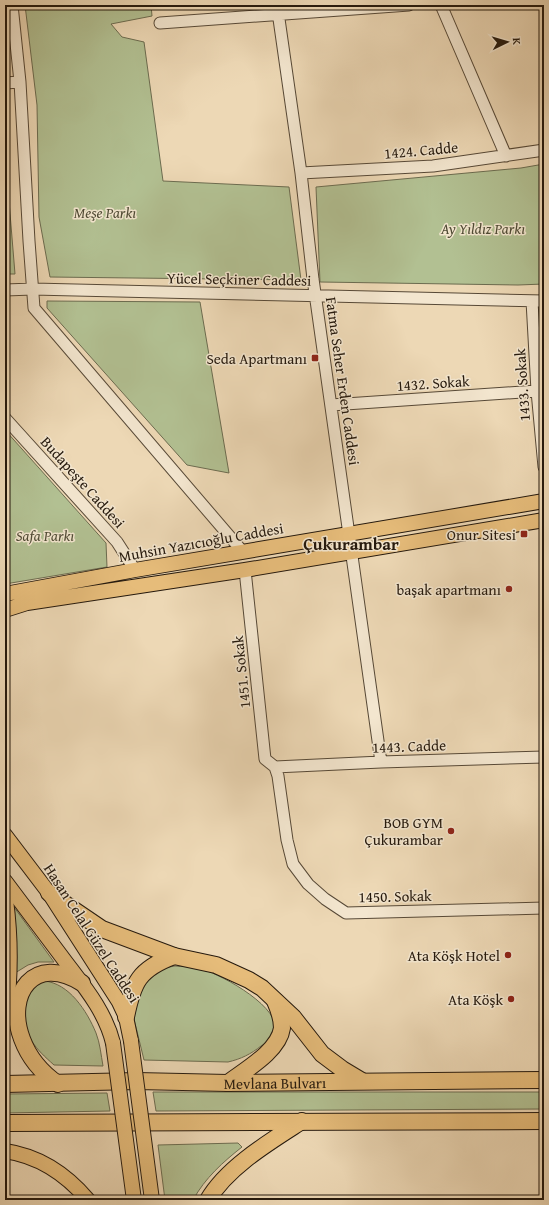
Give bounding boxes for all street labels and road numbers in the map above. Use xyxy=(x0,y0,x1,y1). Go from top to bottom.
street label: 1424. Cadde xyxy=(383,136,459,164)
street label: Yücel Seçkiner Caddesi xyxy=(167,267,311,291)
street label: Fatma Seher Erden Caddesi xyxy=(321,295,365,467)
street label: 1433. Sokak xyxy=(509,347,535,422)
street label: 1432. Sokak xyxy=(396,370,471,396)
street label: Budapeşte Caddesi xyxy=(36,432,130,532)
street label: Muhsin Yazıcıoğlu Caddesi xyxy=(117,517,285,567)
street label: 1451. Sokak xyxy=(227,634,255,709)
street label: 1443. Cadde xyxy=(372,734,446,758)
street label: Hasan Celal Güzel Caddesi xyxy=(39,859,145,1007)
street label: 1450. Sokak xyxy=(358,885,432,907)
street label: Mevlana Bulvarı xyxy=(224,1072,326,1094)

